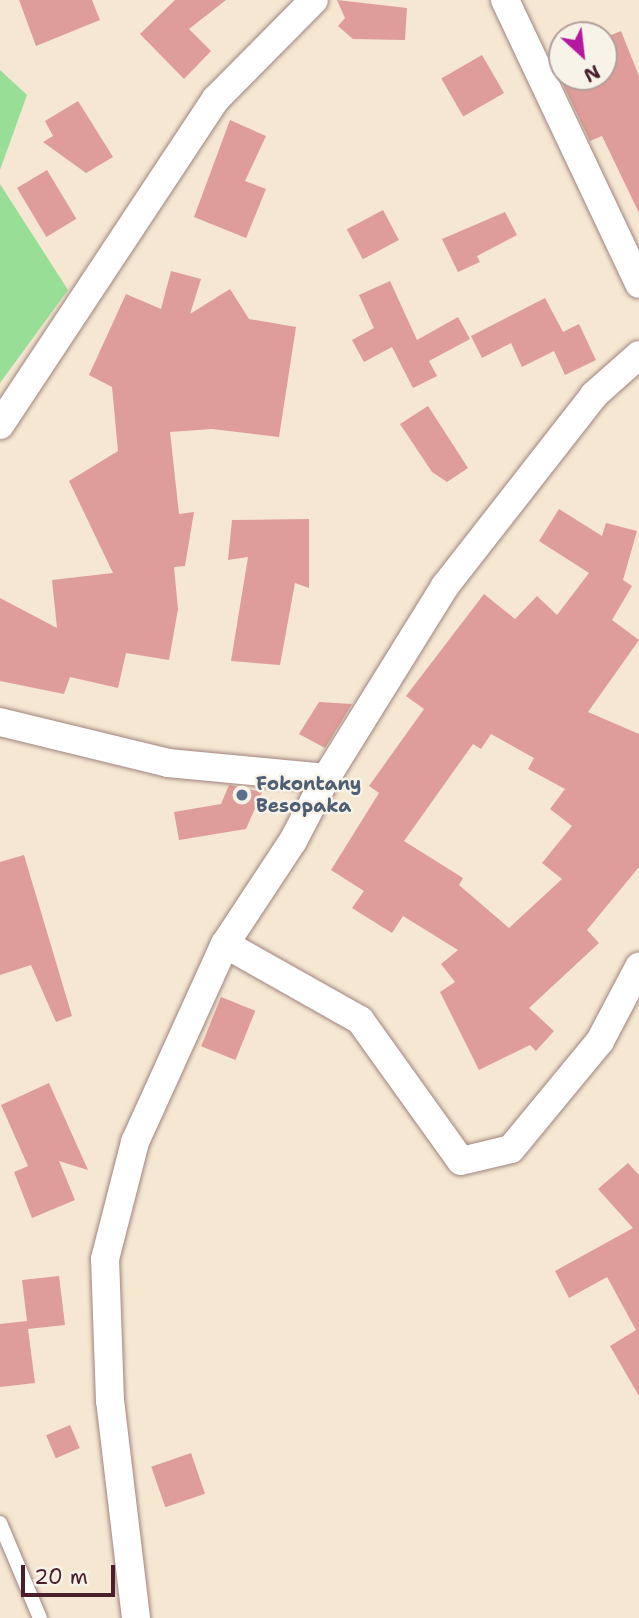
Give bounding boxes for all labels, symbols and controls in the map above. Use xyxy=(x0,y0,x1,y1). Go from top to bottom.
north arrow xyxy=(548,21,618,91)
text: N xyxy=(579,59,604,88)
place label: Fokontany Besopaka xyxy=(256,773,361,817)
marker: Fokontany Besopaka xyxy=(234,787,250,803)
scale bar xyxy=(24,1552,119,1596)
text: 20 m xyxy=(34,1563,88,1591)

